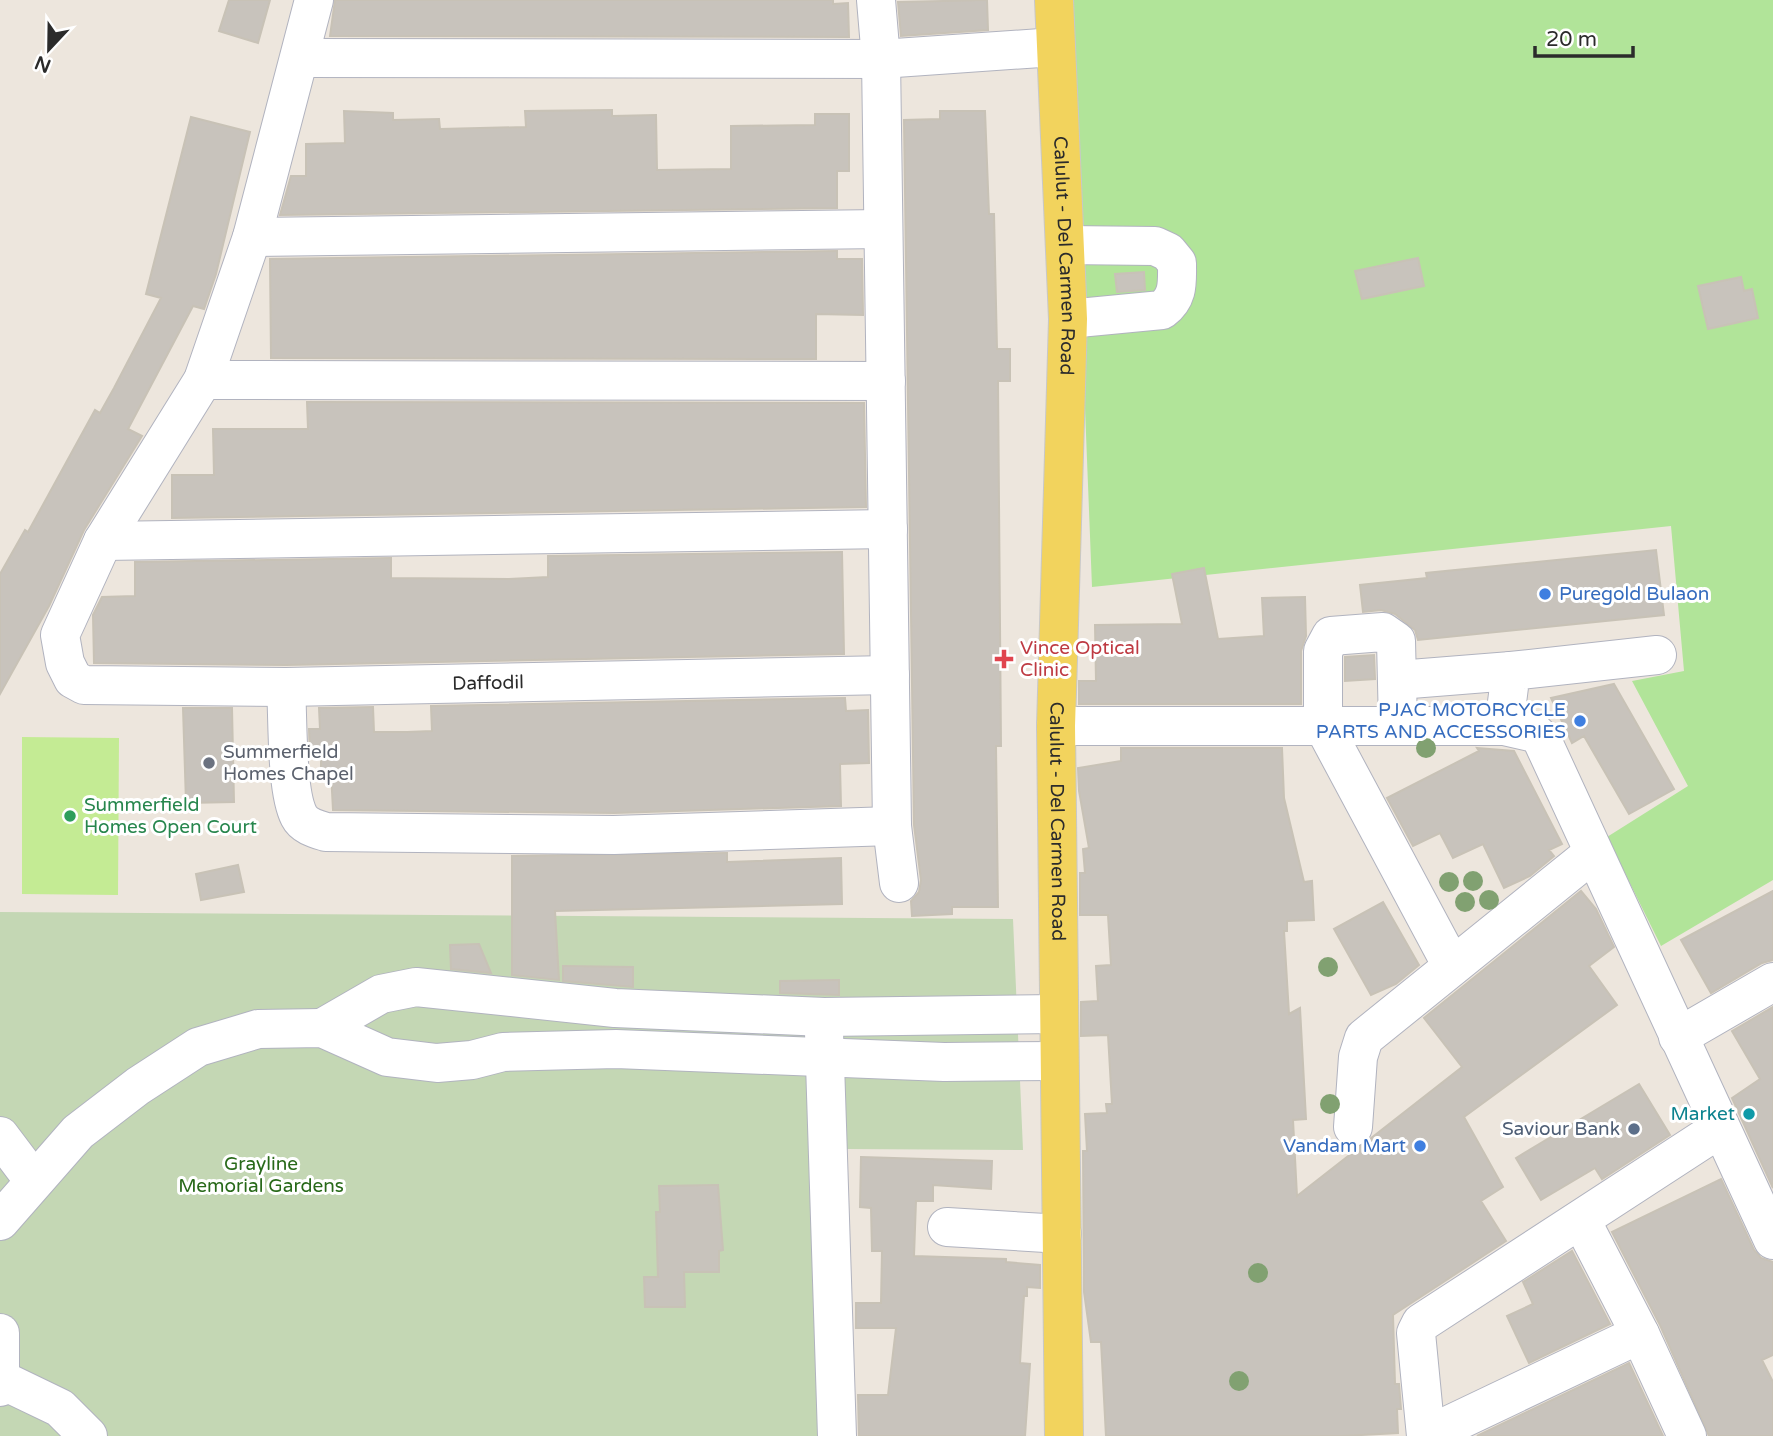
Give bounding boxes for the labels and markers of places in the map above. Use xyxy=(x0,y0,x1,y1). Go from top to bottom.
place label: Puregold Bulaon xyxy=(1559,583,1709,605)
marker: Puregold Bulaon xyxy=(1537,586,1553,602)
place label: Vince Optical Clinic xyxy=(1020,637,1140,681)
marker: Vince Optical Clinic xyxy=(994,649,1014,669)
place label: PJAC MOTORCYCLE PARTS AND ACCESSORIES xyxy=(1316,699,1566,743)
marker: PJAC MOTORCYCLE PARTS AND ACCESSORIES xyxy=(1572,713,1588,729)
place label: Summerfield Homes Chapel xyxy=(223,741,354,785)
marker: Summerfield Homes Chapel xyxy=(201,755,217,771)
place label: Summerfield Homes Open Court xyxy=(84,794,257,838)
marker: Summerfield Homes Open Court xyxy=(62,808,78,824)
place label: Market xyxy=(1670,1103,1735,1125)
marker: Market xyxy=(1741,1106,1757,1122)
place label: Saviour Bank xyxy=(1502,1118,1620,1140)
marker: Saviour Bank xyxy=(1626,1121,1642,1137)
place label: Vandam Mart xyxy=(1283,1135,1406,1157)
marker: Vandam Mart xyxy=(1412,1138,1428,1154)

